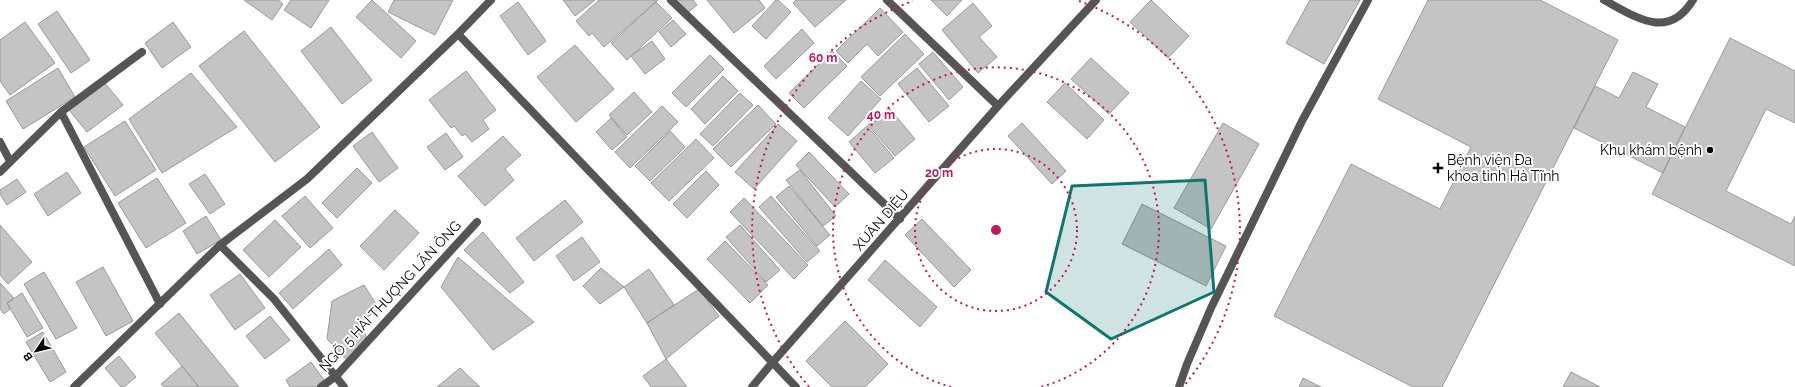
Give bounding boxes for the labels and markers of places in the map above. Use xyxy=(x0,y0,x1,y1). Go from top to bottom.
place label: Khu khám bệnh xyxy=(1600,142,1702,158)
marker: Khu khám bệnh xyxy=(1705,145,1715,155)
place label: Bệnh viện Đa khoa tỉnh Hà Tĩnh xyxy=(1447,152,1560,184)
marker: Bệnh viện Đa khoa tỉnh Hà Tĩnh xyxy=(1432,162,1444,174)
centre of rings xyxy=(989,223,1003,237)

